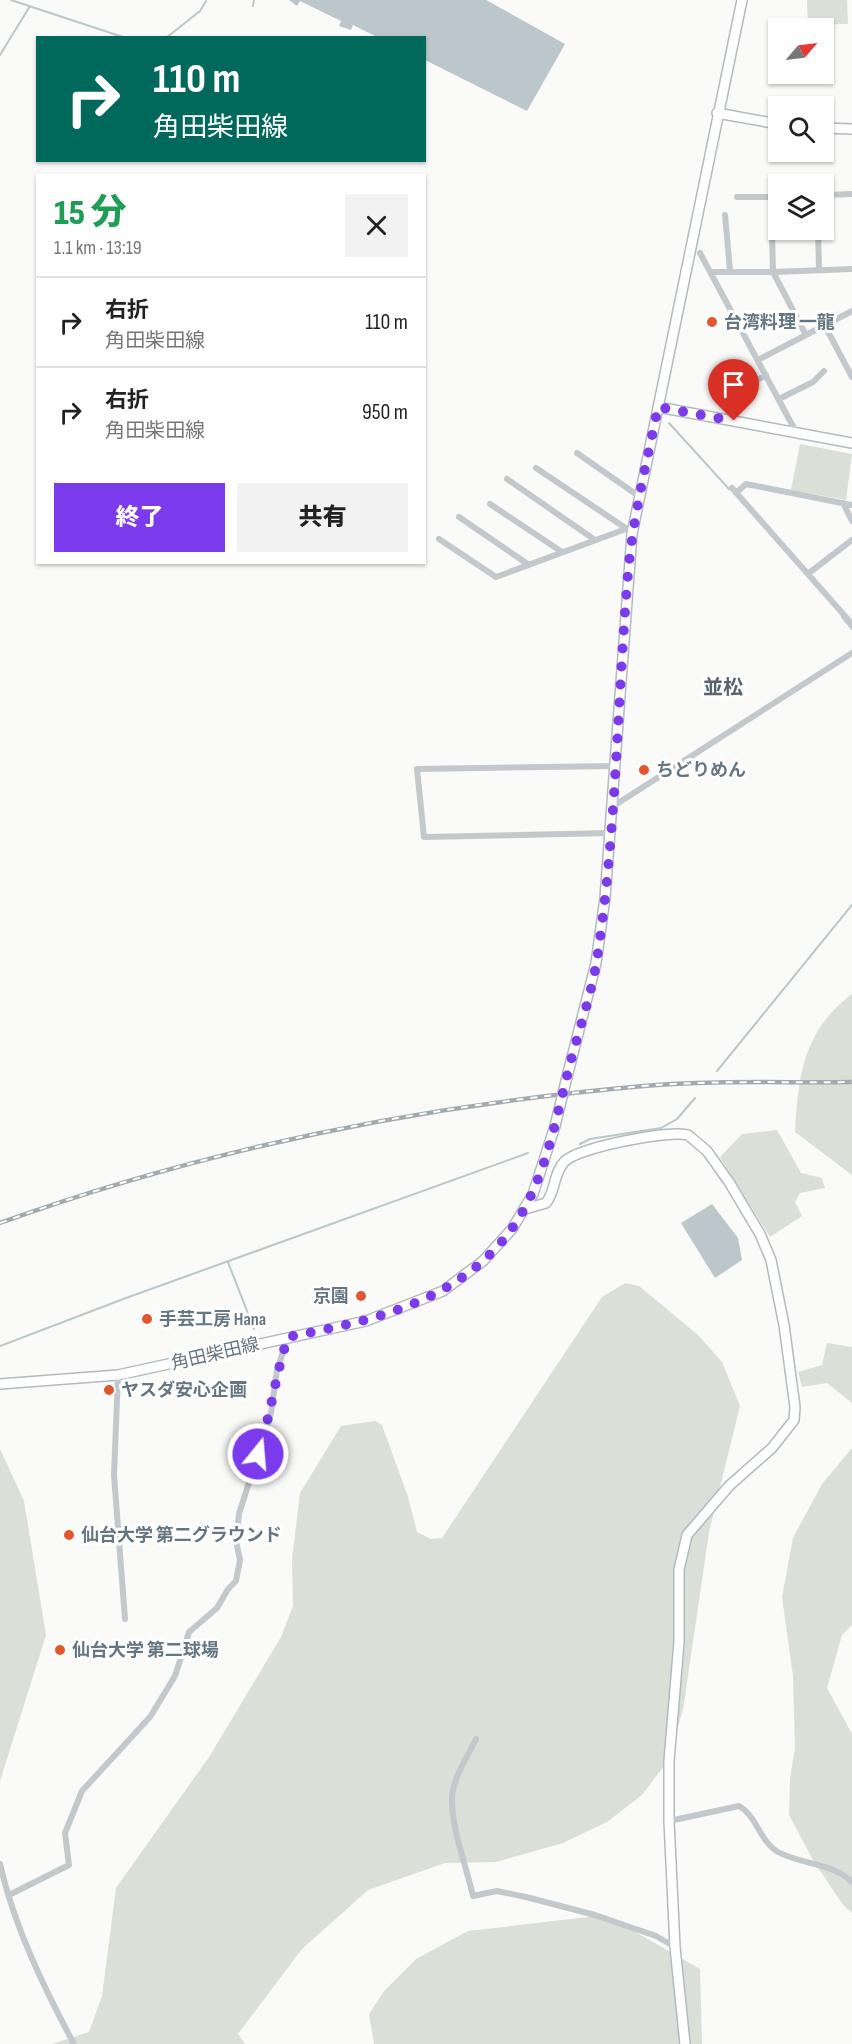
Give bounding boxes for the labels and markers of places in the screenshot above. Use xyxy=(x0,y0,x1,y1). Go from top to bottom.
place label: 台湾料理 一龍 xyxy=(724,312,835,333)
marker: 台湾料理 一龍 xyxy=(705,315,719,329)
pin xyxy=(708,359,759,421)
place label: ちどりめん xyxy=(656,760,746,781)
marker: ちどりめん xyxy=(637,763,651,777)
place label: 京園 xyxy=(313,1286,349,1307)
marker: 京園 xyxy=(354,1289,368,1303)
place label: 手芸工房 Hana xyxy=(159,1309,266,1330)
marker: 手芸工房 Hana xyxy=(140,1312,154,1326)
place label: ヤスダ安心企画 xyxy=(121,1380,247,1401)
marker: ヤスダ安心企画 xyxy=(102,1383,116,1397)
place label: 仙台大学 第二グラウンド xyxy=(81,1525,282,1546)
marker: 仙台大学 第二グラウンド xyxy=(62,1528,76,1542)
place label: 仙台大学 第二球場 xyxy=(72,1640,219,1661)
marker: 仙台大学 第二球場 xyxy=(53,1643,67,1657)

